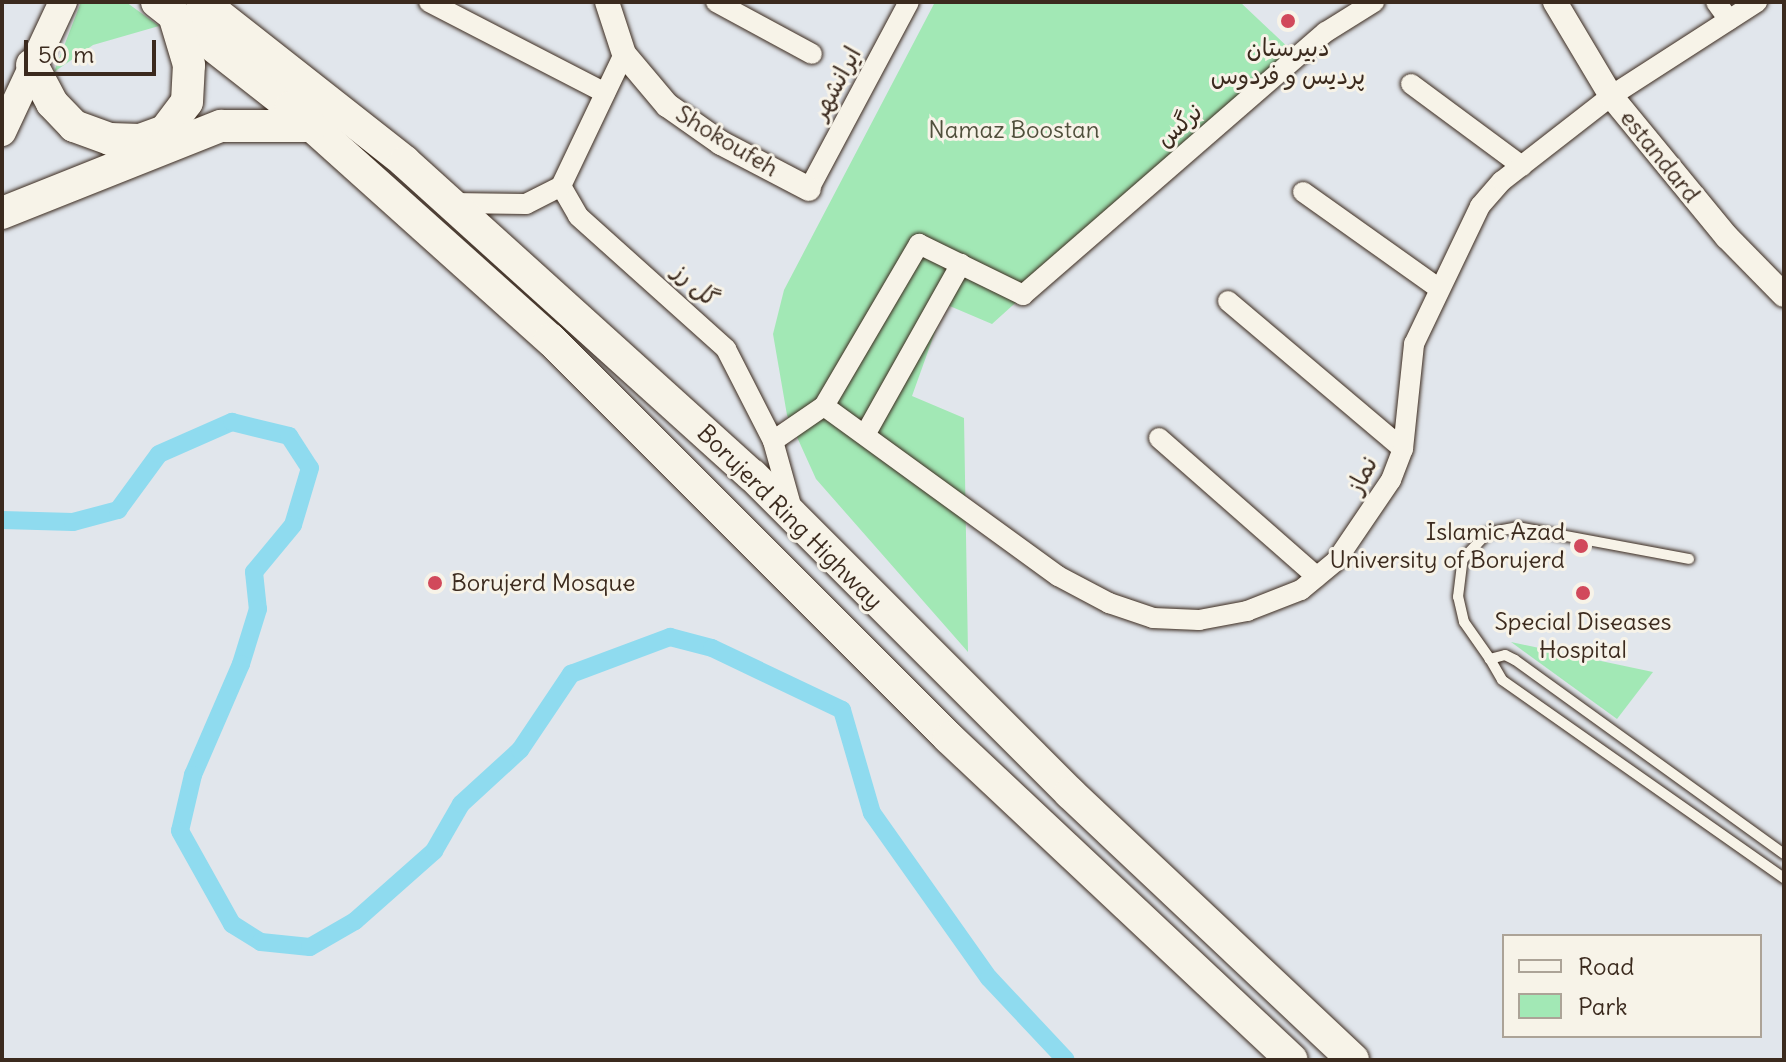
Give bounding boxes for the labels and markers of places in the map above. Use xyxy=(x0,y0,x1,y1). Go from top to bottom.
marker: دبیرستان پردیس و فردوس xyxy=(1279,12,1297,30)
place label: دبیرستان پردیس و فردوس xyxy=(1211,34,1365,90)
place label: Islamic Azad University of Borujerd xyxy=(1330,518,1565,574)
marker: Islamic Azad University of Borujerd xyxy=(1572,537,1590,555)
place label: Borujerd Mosque xyxy=(451,569,635,597)
marker: Borujerd Mosque xyxy=(426,574,444,592)
marker: Special Diseases Hospital xyxy=(1572,582,1594,604)
place label: Special Diseases Hospital xyxy=(1494,608,1672,664)

